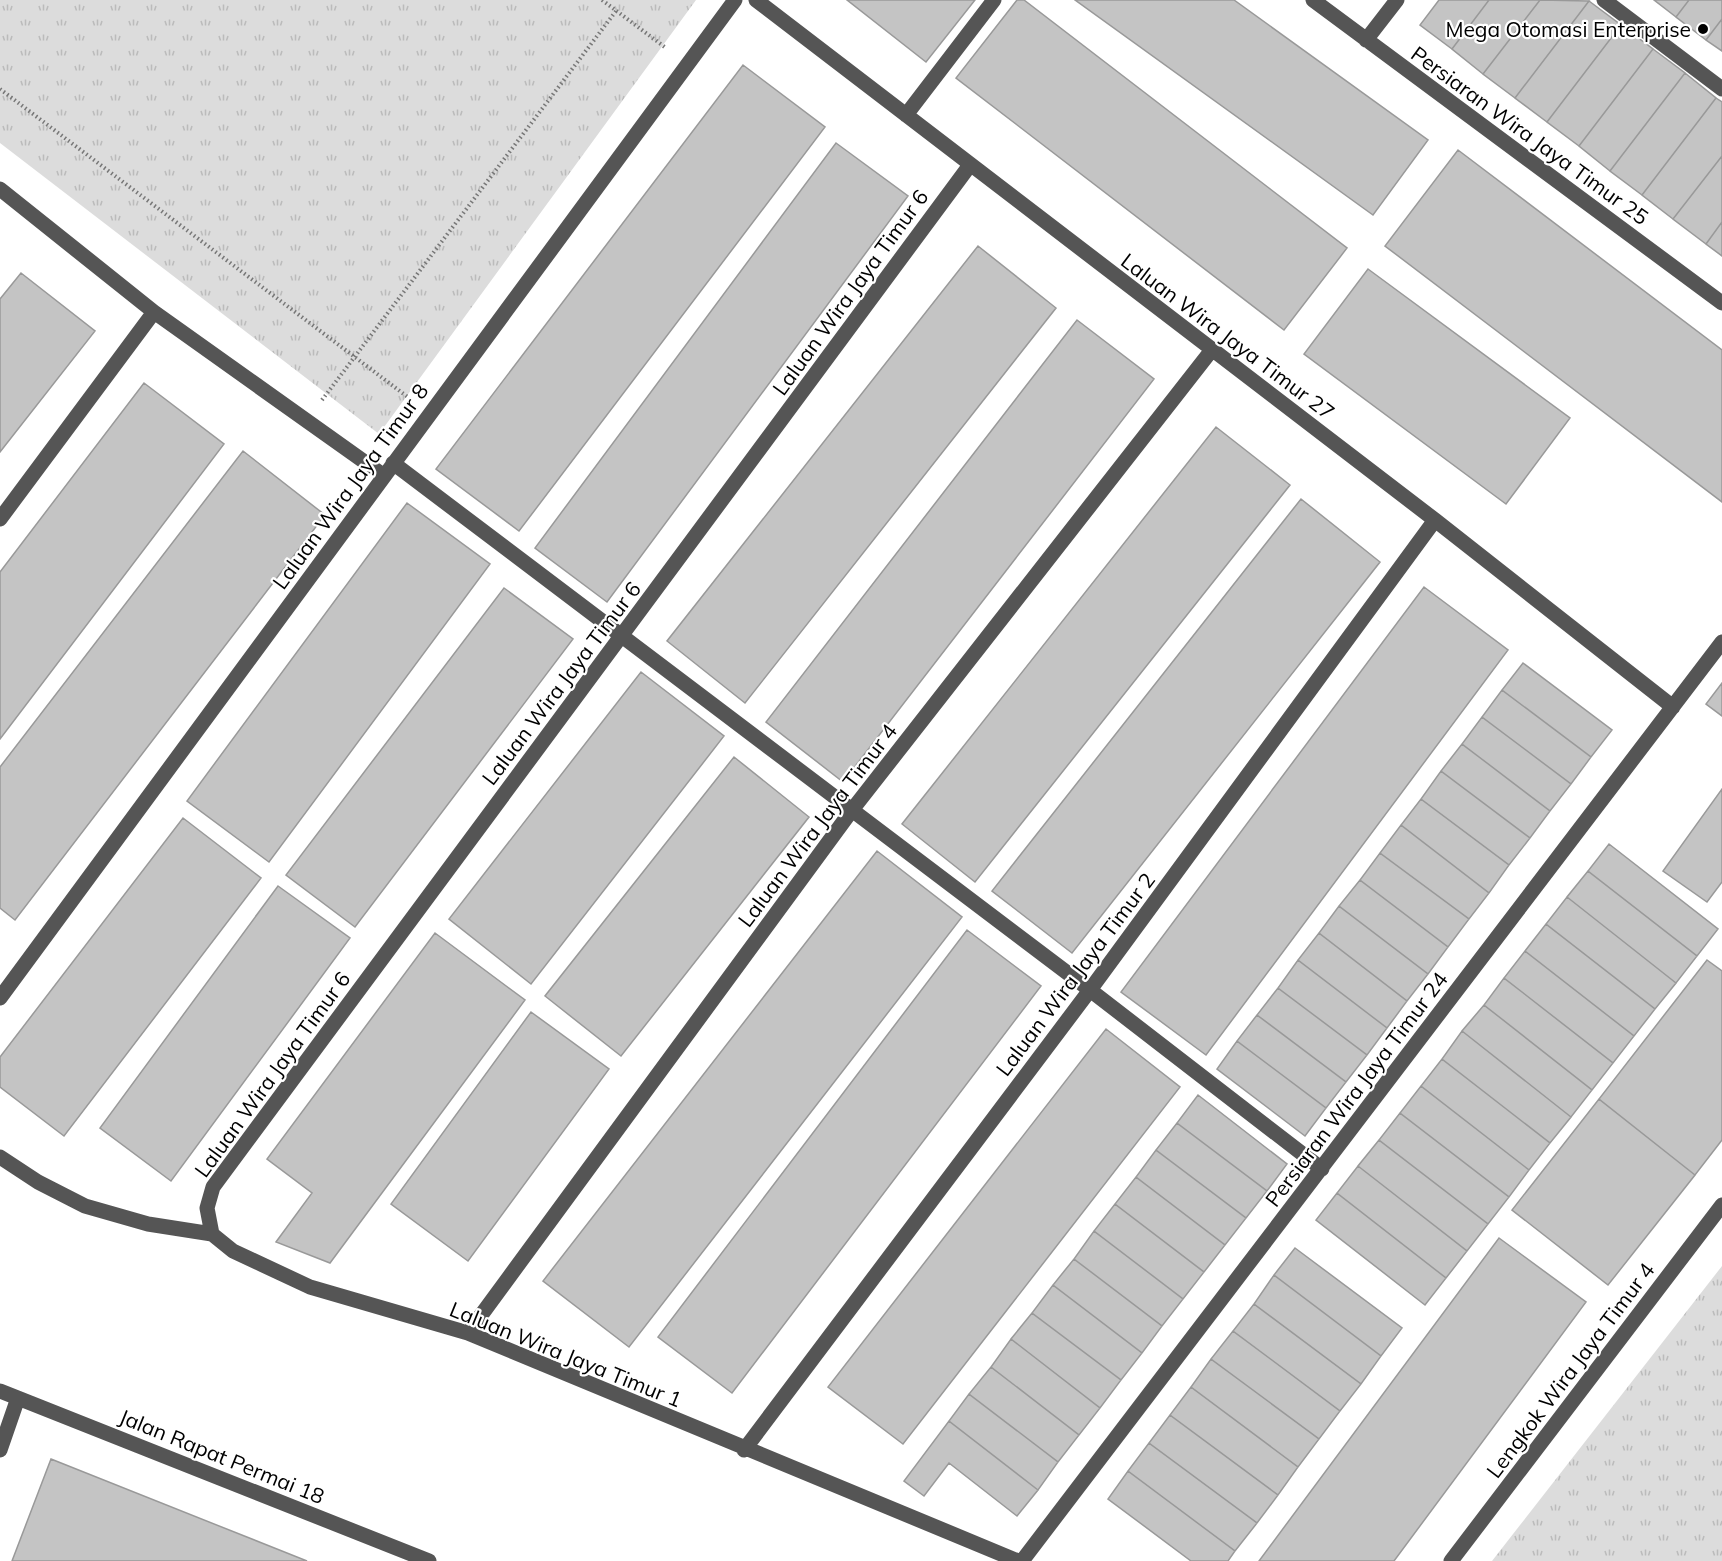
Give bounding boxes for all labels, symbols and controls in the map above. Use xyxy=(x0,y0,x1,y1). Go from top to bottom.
place label: Mega Otomasi Enterprise xyxy=(1445,16,1691,42)
marker: Mega Otomasi Enterprise xyxy=(1696,22,1710,36)
street label: Persiaran Wira Jaya Timur 25 xyxy=(1406,40,1654,230)
street label: Laluan Wira Jaya Timur 6 xyxy=(767,184,933,400)
street label: Laluan Wira Jaya Timur 27 xyxy=(1116,247,1340,425)
street label: Laluan Wira Jaya Timur 8 xyxy=(267,378,433,594)
street label: Laluan Wira Jaya Timur 6 xyxy=(476,576,646,790)
street label: Laluan Wira Jaya Timur 4 xyxy=(732,718,902,932)
street label: Laluan Wira Jaya Timur 2 xyxy=(990,867,1160,1081)
street label: Laluan Wira Jaya Timur 6 xyxy=(189,966,355,1182)
street label: Persiaran Wira Jaya Timur 24 xyxy=(1259,966,1453,1211)
street label: Lengkok Wira Jaya Timur 4 xyxy=(1481,1257,1660,1483)
street label: Laluan Wira Jaya Timur 1 xyxy=(446,1296,686,1412)
street label: Jalan Rapat Permai 18 xyxy=(116,1403,328,1509)

